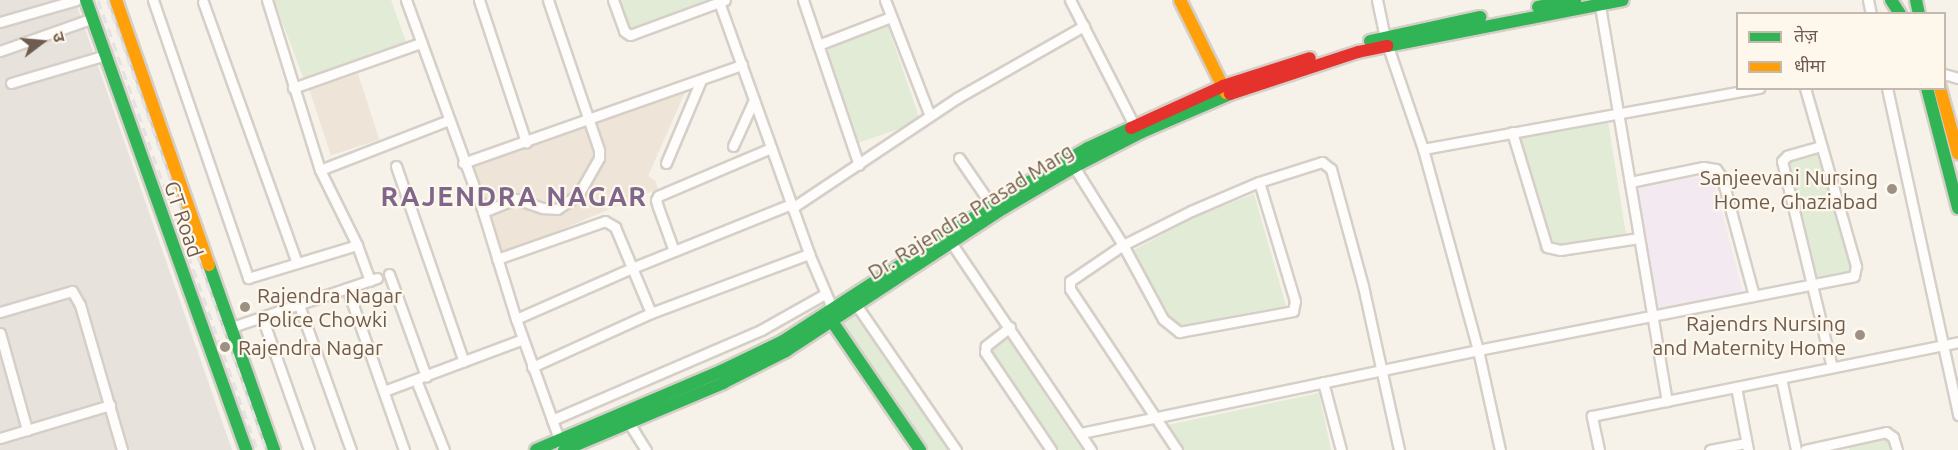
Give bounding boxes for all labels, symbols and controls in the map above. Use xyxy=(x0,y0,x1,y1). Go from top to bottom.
north arrow xyxy=(12,12,72,72)
legend xyxy=(1736,12,1946,90)
text: तेज़ xyxy=(1794,25,1818,45)
text: उ xyxy=(49,30,69,44)
text: धीमा xyxy=(1794,55,1825,75)
street label: Dr. Rajendra Prasad Marg xyxy=(863,137,1077,285)
place label: Sanjeevani Nursing Home, Ghaziabad xyxy=(1700,164,1878,214)
street label: GT Road xyxy=(159,178,209,260)
marker: Sanjeevani Nursing Home, Ghaziabad xyxy=(1883,180,1901,198)
district label: RAJENDRA NAGAR xyxy=(380,181,648,213)
place label: Rajendra Nagar Police Chowki xyxy=(257,282,402,332)
marker: Rajendra Nagar Police Chowki xyxy=(238,300,252,314)
place label: Rajendrs Nursing and Maternity Home xyxy=(1652,310,1846,360)
marker: Rajendrs Nursing and Maternity Home xyxy=(1851,326,1869,344)
place label: Rajendra Nagar xyxy=(238,334,383,360)
marker: Rajendra Nagar xyxy=(216,338,234,356)

